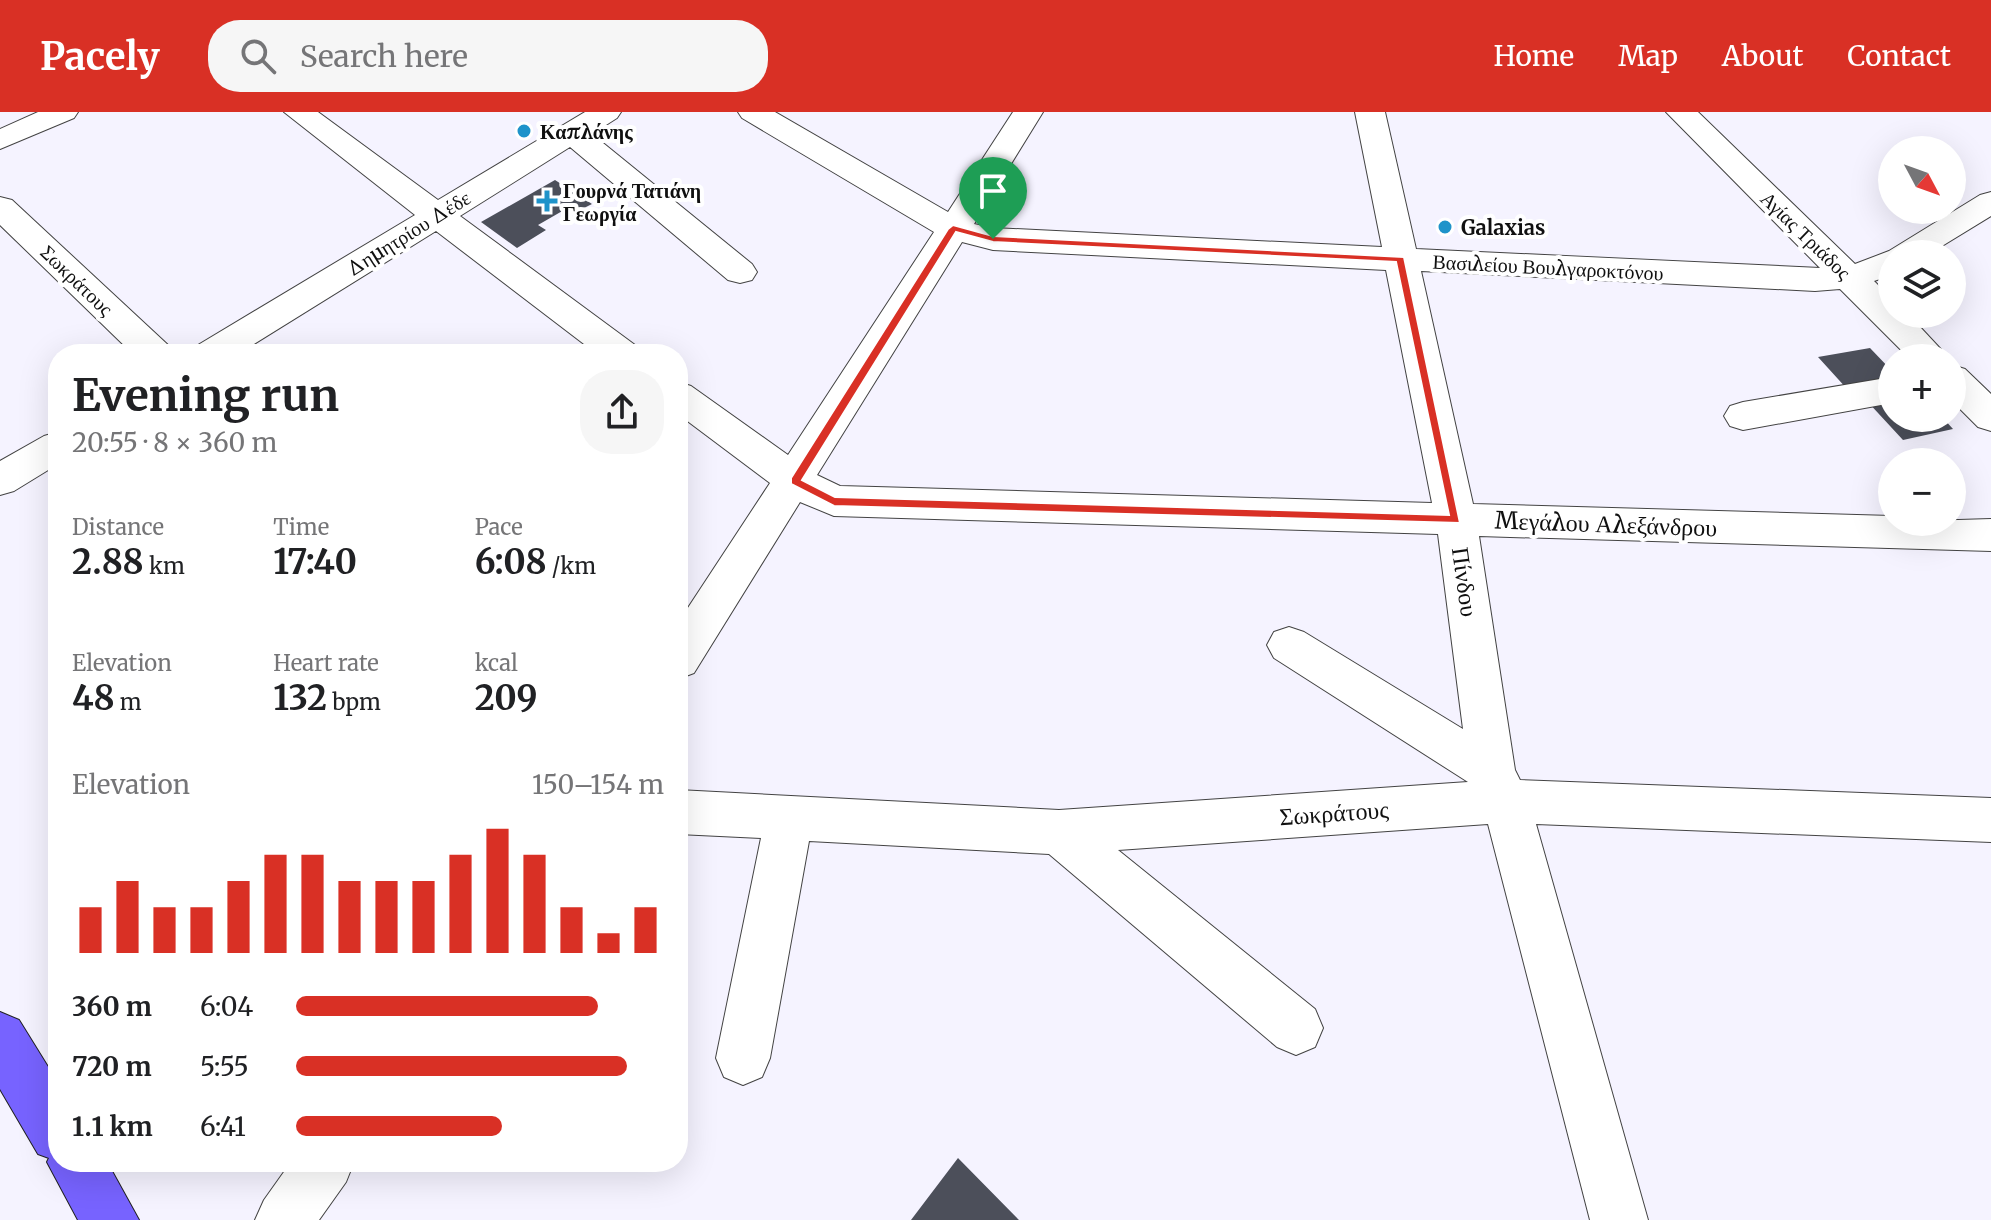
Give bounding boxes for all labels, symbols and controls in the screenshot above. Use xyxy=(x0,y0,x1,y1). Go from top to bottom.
search box xyxy=(208,20,768,92)
text: Pacely xyxy=(40,33,160,80)
icon: search xyxy=(236,34,280,78)
text: Search here xyxy=(300,37,468,75)
text: Home xyxy=(1493,38,1574,74)
text: Map xyxy=(1618,38,1678,74)
text: About xyxy=(1722,38,1803,74)
text: Contact xyxy=(1847,38,1951,74)
place label: Καπλάνης xyxy=(540,119,633,144)
marker: Καπλάνης xyxy=(515,122,533,140)
north arrow xyxy=(1878,136,1966,224)
map controls xyxy=(1878,136,1966,536)
pin xyxy=(959,157,1027,239)
icon: arrive xyxy=(971,169,1015,213)
place label: Γουρνά Τατιάνη Γεωργία xyxy=(563,178,701,226)
street label: Δημητρίου Δέδε xyxy=(341,185,475,281)
street label: Αγίας Τριάδος xyxy=(1756,186,1856,284)
marker: Γουρνά Τατιάνη Γεωργία xyxy=(538,192,556,210)
place label: Galaxias xyxy=(1461,215,1545,240)
marker: Galaxias xyxy=(1436,218,1454,236)
street label: Σωκράτους xyxy=(36,239,119,321)
button: layers xyxy=(1878,240,1966,328)
street label: Βασιλείου Βουλγαροκτόνου xyxy=(1432,248,1664,286)
button: + xyxy=(1878,344,1966,432)
text: Evening run xyxy=(72,368,339,423)
button: share xyxy=(580,370,664,454)
text: 20:55 · 8 × 360 m xyxy=(72,426,277,459)
button: − xyxy=(1878,448,1966,536)
street label: Μεγάλου Αλεξάνδρου xyxy=(1494,505,1718,543)
text: Distance xyxy=(72,513,164,541)
text: Time xyxy=(273,513,329,541)
text: Pace xyxy=(475,513,523,541)
text: 2.88 xyxy=(72,541,144,583)
text: 17:40 xyxy=(273,541,357,583)
text: 6:08 xyxy=(475,541,547,583)
street label: Πίνδου xyxy=(1445,545,1485,619)
text: km xyxy=(144,552,185,580)
text: /km xyxy=(547,552,596,580)
text: Elevation xyxy=(72,649,172,677)
text: Heart rate xyxy=(273,649,379,677)
text: kcal xyxy=(475,649,518,677)
text: 48 xyxy=(72,677,115,719)
text: 132 xyxy=(273,677,327,719)
text: 209 xyxy=(475,677,538,719)
text: m xyxy=(115,688,142,716)
text: bpm xyxy=(327,688,381,716)
text: Elevation xyxy=(72,768,190,801)
text: 150–154 m xyxy=(532,768,664,801)
street label: Σωκράτους xyxy=(1278,794,1390,832)
text: 360 m xyxy=(72,990,152,1023)
text: 6:04 xyxy=(200,990,253,1023)
text: 720 m xyxy=(72,1050,152,1083)
text: 5:55 xyxy=(200,1050,249,1083)
text: 1.1 km xyxy=(72,1110,153,1143)
text: 6:41 xyxy=(200,1110,246,1143)

